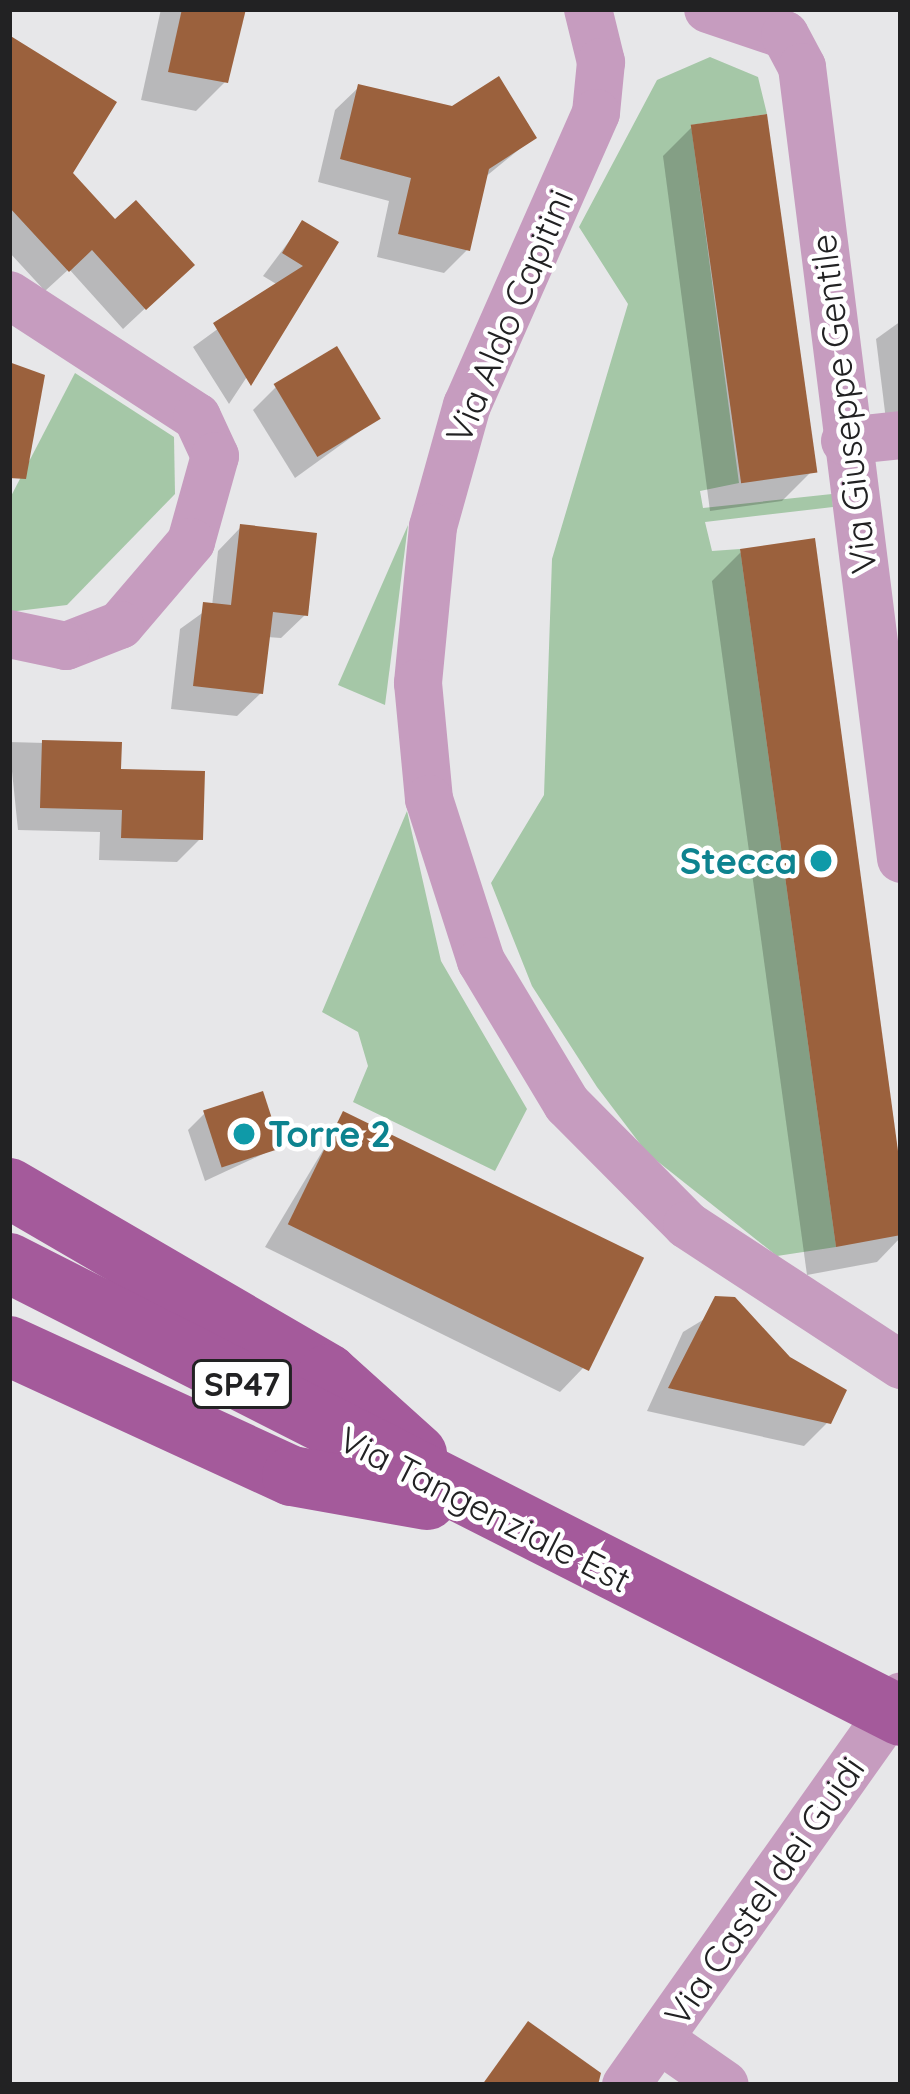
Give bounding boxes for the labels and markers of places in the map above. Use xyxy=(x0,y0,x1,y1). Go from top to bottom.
place label: Stecca xyxy=(680,839,797,883)
marker: Stecca xyxy=(808,848,834,874)
place label: Torre 2 xyxy=(268,1112,391,1156)
marker: Torre 2 xyxy=(231,1121,257,1147)

